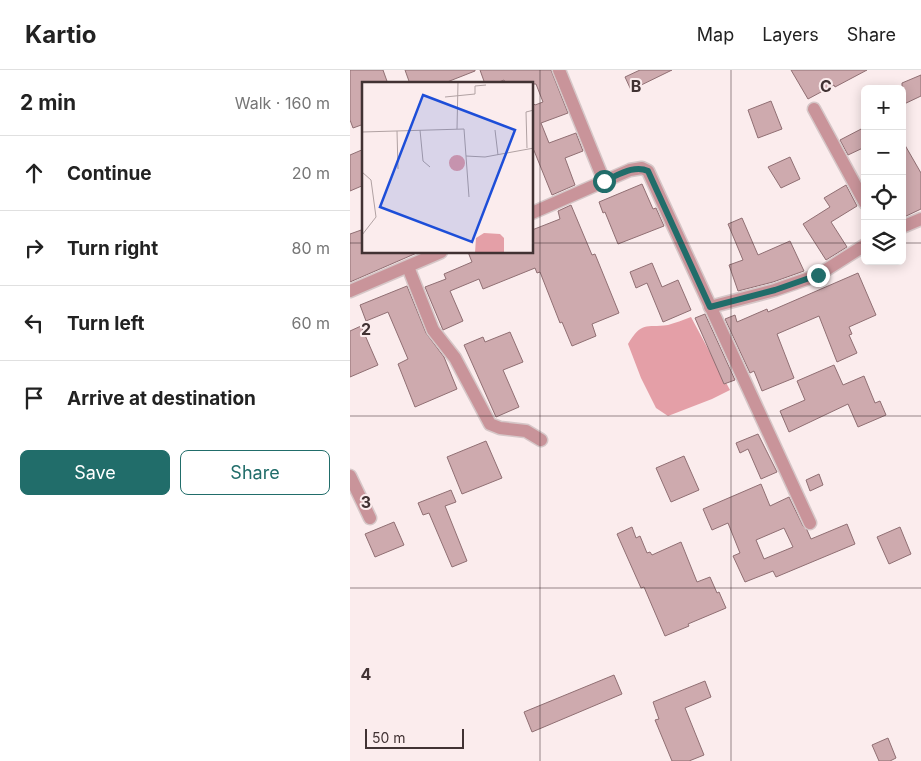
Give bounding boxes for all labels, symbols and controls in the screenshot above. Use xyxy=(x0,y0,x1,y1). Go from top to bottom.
text: Kartio xyxy=(25,20,96,49)
text: Map xyxy=(697,24,734,45)
text: Layers xyxy=(762,24,819,45)
text: Share xyxy=(847,24,896,45)
text: B xyxy=(631,76,641,96)
text: C xyxy=(820,76,832,96)
inset map xyxy=(362,82,534,254)
map controls xyxy=(861,85,906,265)
button: + xyxy=(861,85,906,130)
text: 2 min xyxy=(20,90,76,115)
text: Walk · 160 m xyxy=(235,93,330,113)
button: − xyxy=(861,130,906,175)
icon: ahead xyxy=(20,159,48,187)
text: Continue xyxy=(67,162,152,185)
text: 20 m xyxy=(292,163,330,183)
route start xyxy=(593,170,616,193)
button: locate xyxy=(861,175,906,220)
button: layers xyxy=(861,220,906,265)
icon: right xyxy=(20,234,48,262)
text: Turn right xyxy=(67,237,158,260)
text: 80 m xyxy=(291,238,330,258)
route end xyxy=(807,264,830,287)
icon: left xyxy=(20,309,48,337)
text: Turn left xyxy=(67,312,145,335)
text: 60 m xyxy=(291,313,330,333)
text: 2 xyxy=(361,319,371,339)
icon: arrive xyxy=(20,384,48,412)
text: Arrive at destination xyxy=(67,387,256,410)
button: Save xyxy=(20,450,170,495)
button: Share xyxy=(180,450,330,495)
text: 3 xyxy=(361,492,371,512)
text: 4 xyxy=(361,664,372,684)
scale bar xyxy=(365,726,464,749)
text: 50 m xyxy=(372,729,406,746)

